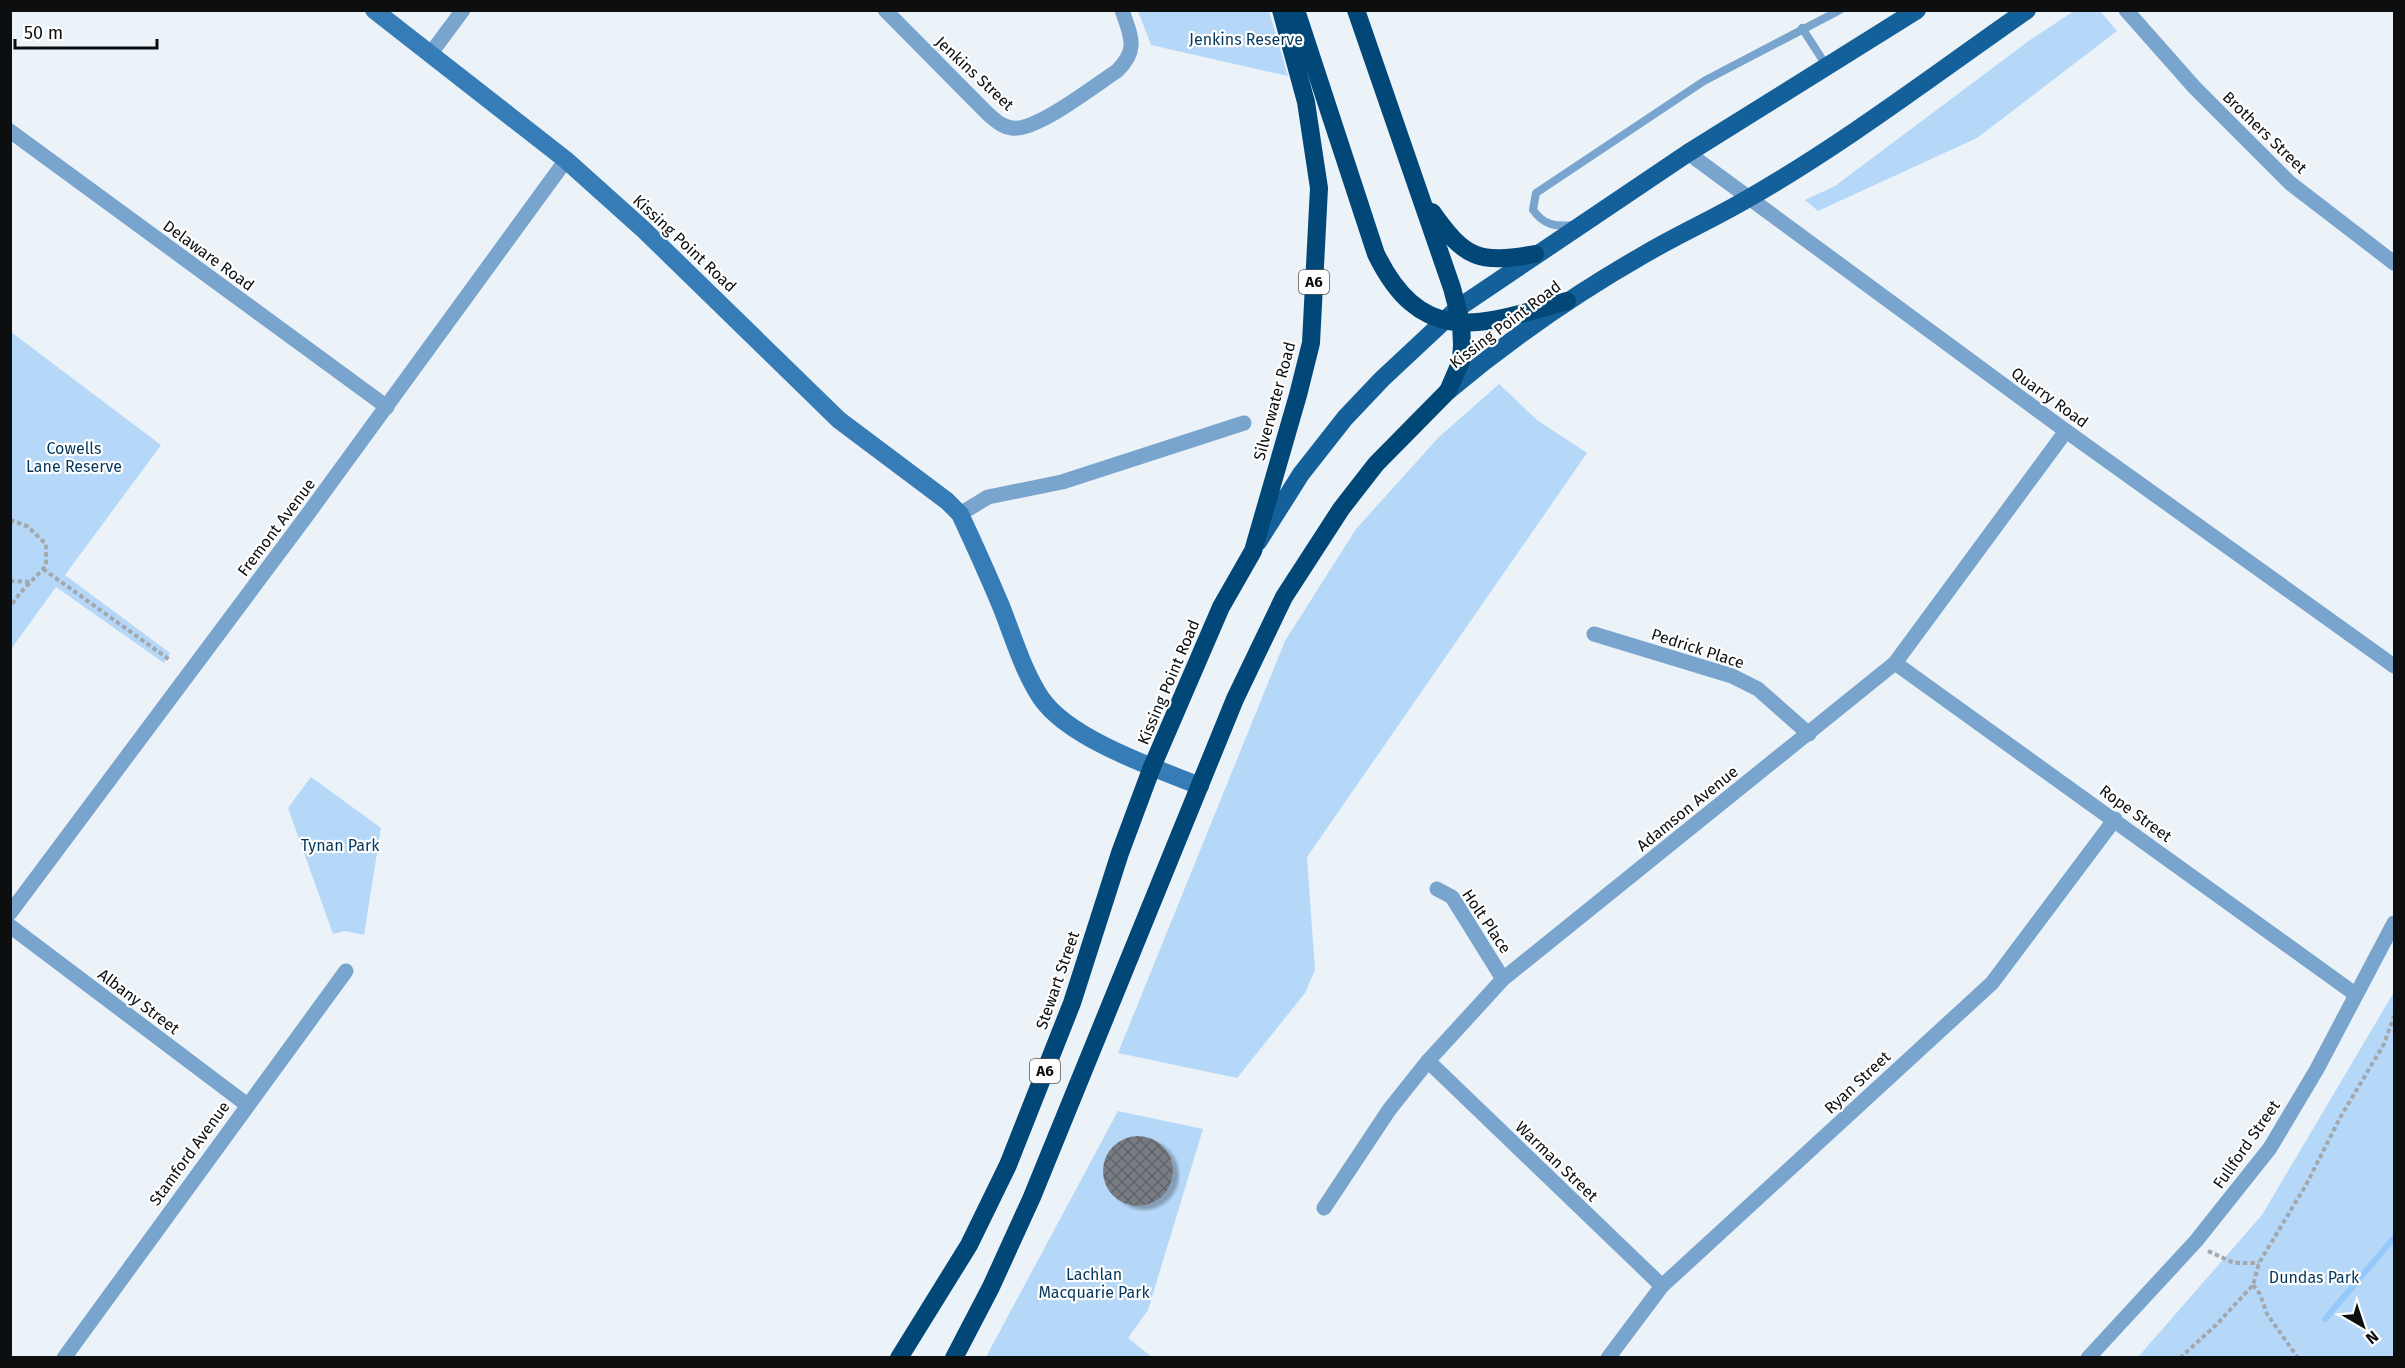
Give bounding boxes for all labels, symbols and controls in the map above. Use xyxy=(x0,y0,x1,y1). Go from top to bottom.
scale bar xyxy=(15,12,158,50)
text: 50 m xyxy=(24,22,63,44)
park label: Jenkins Reserve xyxy=(1189,30,1303,49)
street label: Jenkins Street xyxy=(932,32,1018,115)
street label: Brothers Street xyxy=(2219,87,2311,177)
street label: Kissing Point Road xyxy=(629,191,740,296)
street label: Delaware Road xyxy=(160,216,258,295)
road number: A6 xyxy=(1299,270,1329,294)
street label: Kissing Point Road xyxy=(1446,276,1565,372)
street label: Silverwater Road xyxy=(1250,340,1299,463)
street label: Quarry Road xyxy=(2008,363,2092,432)
park label: Cowells Lane Reserve xyxy=(26,439,122,476)
street label: Fremont Avenue xyxy=(234,475,319,580)
street label: Kissing Point Road xyxy=(1134,617,1203,748)
street label: Pedrick Place xyxy=(1649,625,1747,672)
street label: Adamson Avenue xyxy=(1633,762,1742,855)
street label: Rope Street xyxy=(2096,781,2176,846)
park label: Tynan Park xyxy=(301,836,380,855)
street label: Holt Place xyxy=(1458,886,1515,957)
street label: Stewart Street xyxy=(1032,928,1083,1032)
street label: Albany Street xyxy=(94,965,183,1038)
street label: Ryan Street xyxy=(1820,1047,1894,1118)
road number: A6 xyxy=(1030,1059,1060,1083)
street label: Fullford Street xyxy=(2209,1096,2284,1192)
street label: Stamford Avenue xyxy=(145,1098,234,1209)
street label: Warman Street xyxy=(1512,1117,1602,1206)
park label: Lachlan Macquarie Park xyxy=(1038,1265,1150,1302)
park label: Dundas Park xyxy=(2269,1268,2360,1287)
north arrow xyxy=(2333,1296,2393,1356)
text: N xyxy=(2362,1327,2382,1348)

